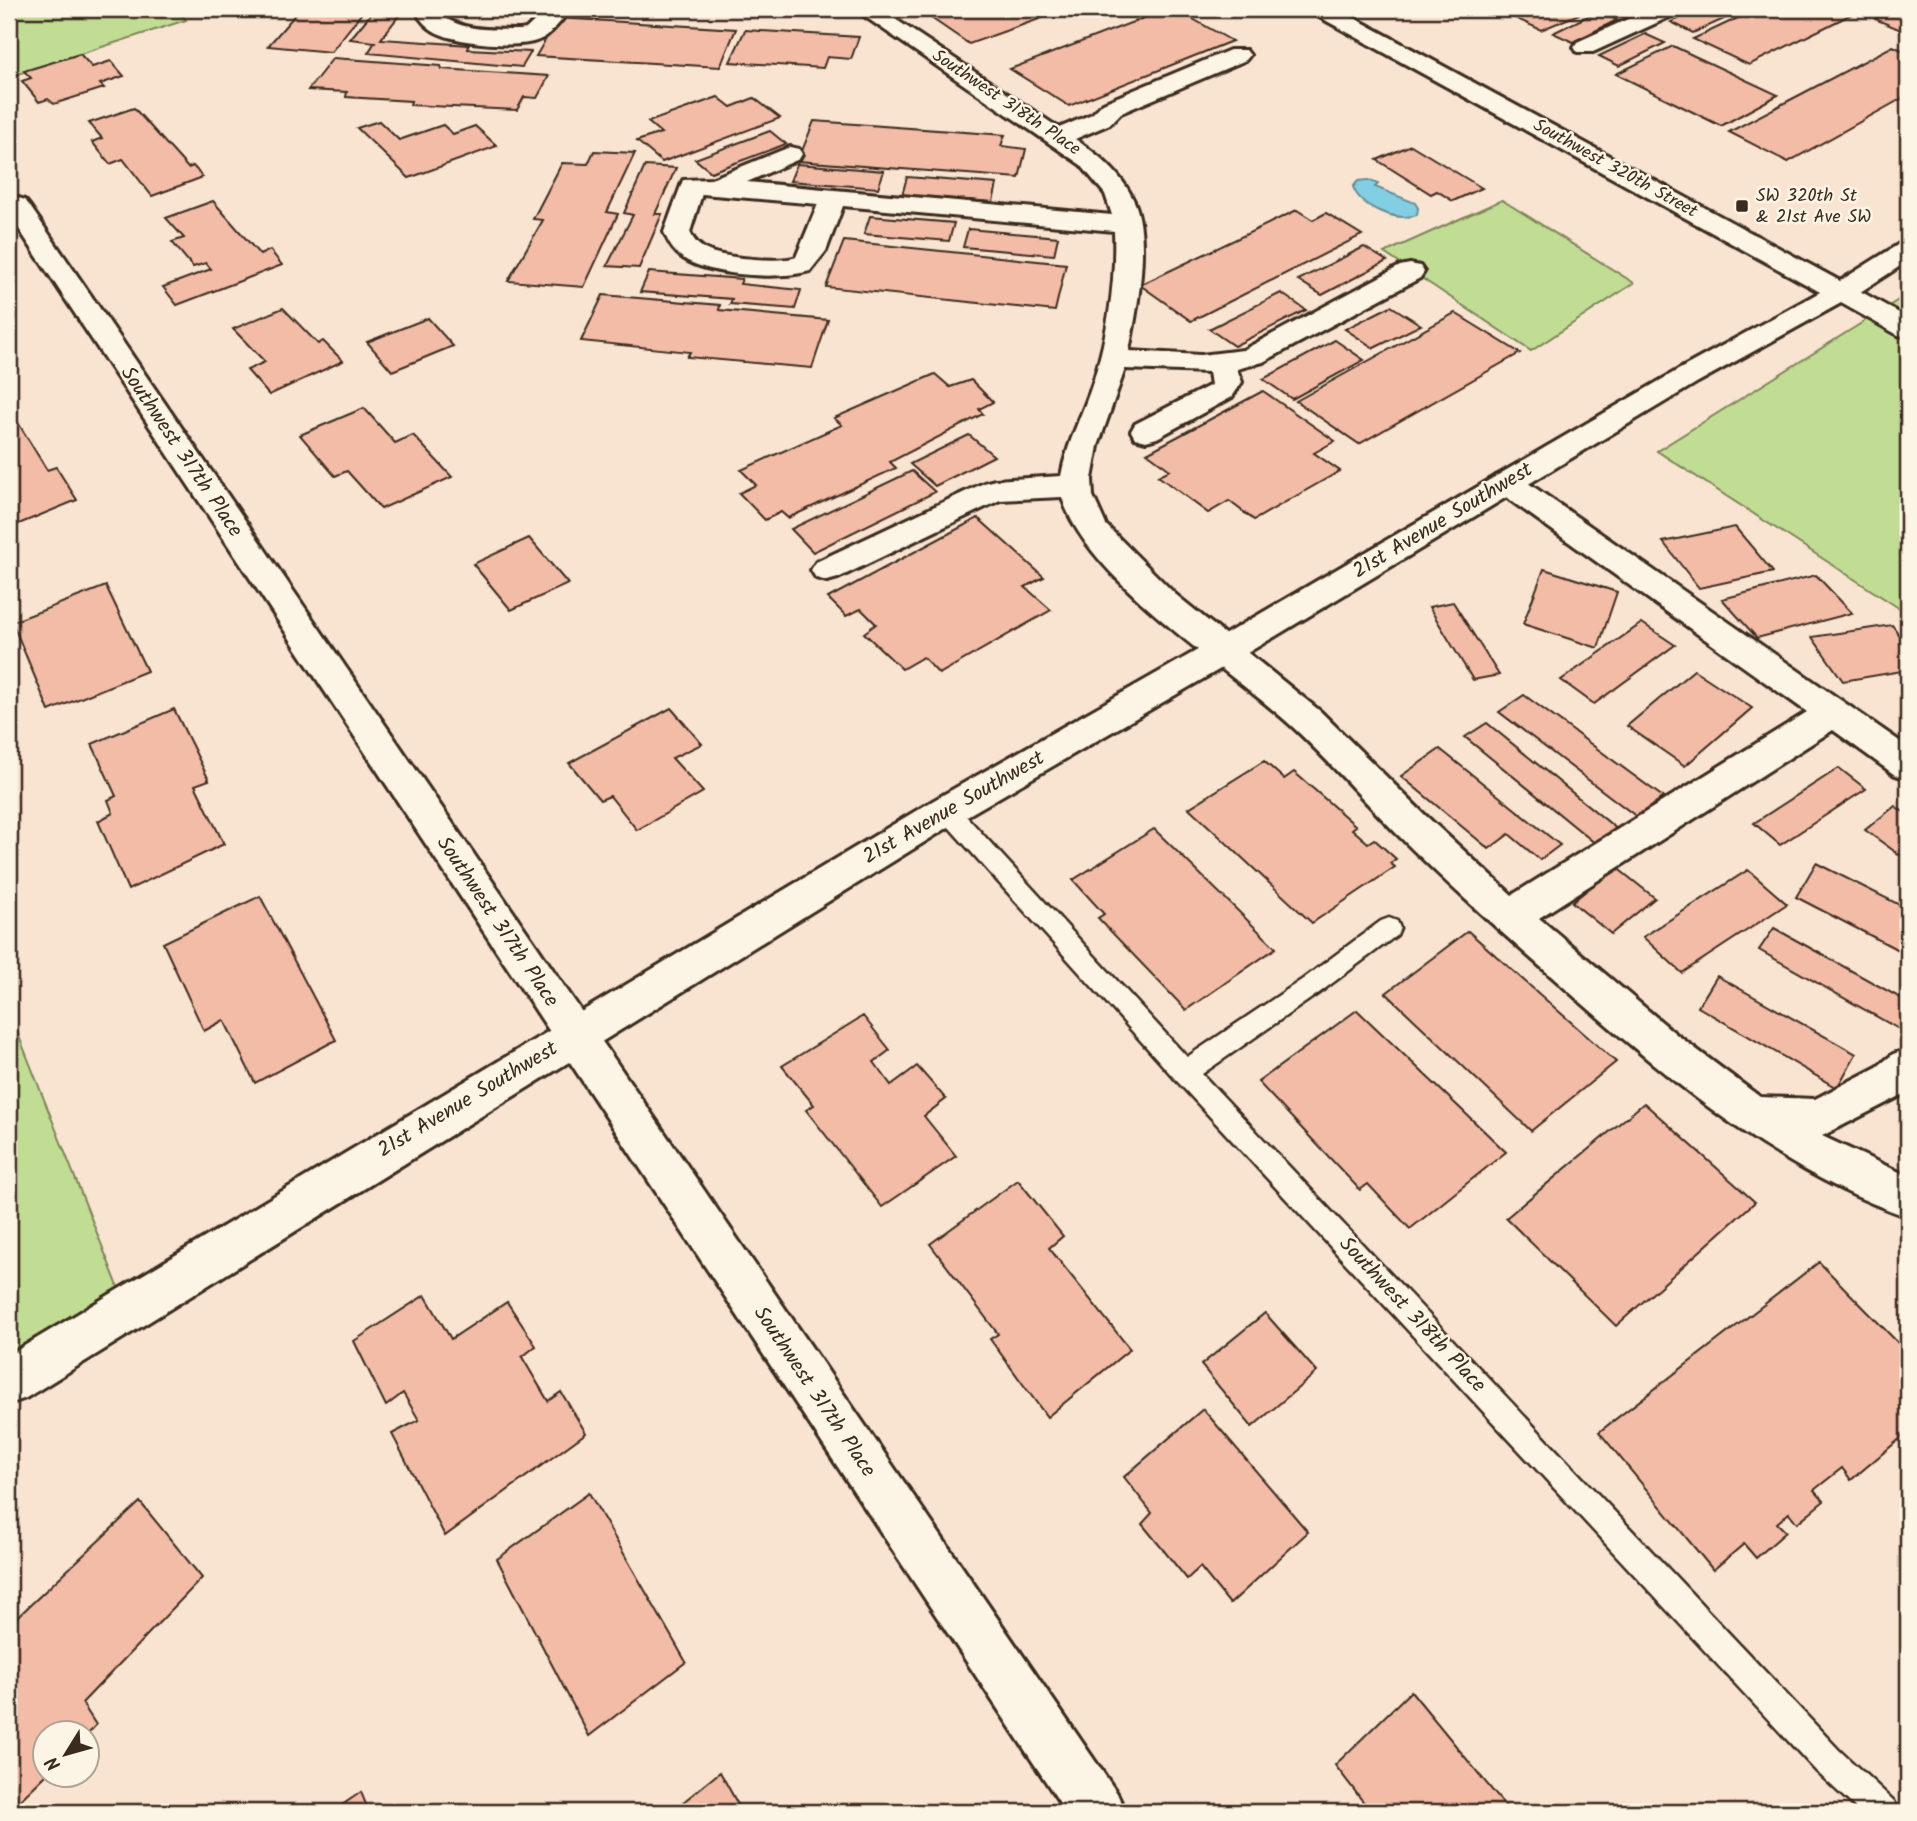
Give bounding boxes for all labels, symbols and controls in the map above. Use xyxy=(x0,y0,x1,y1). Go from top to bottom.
street label: Southwest 318th Place xyxy=(926,42,1086,164)
street label: Southwest 320th Street xyxy=(1527,112,1704,227)
place label: SW 320th St & 21st Ave SW xyxy=(1756,182,1871,232)
marker: SW 320th St & 21st Ave SW xyxy=(1734,198,1750,214)
street label: Southwest 317th Place xyxy=(111,360,251,545)
street label: 21st Avenue Southwest xyxy=(1346,454,1540,588)
street label: 21st Avenue Southwest xyxy=(857,742,1052,874)
street label: Southwest 317th Place xyxy=(427,830,567,1015)
street label: 21st Avenue Southwest xyxy=(371,1033,565,1167)
street label: Southwest 318th Place xyxy=(1331,1229,1494,1401)
street label: Southwest 317th Place xyxy=(744,1300,884,1485)
north arrow xyxy=(32,1720,102,1790)
text: N xyxy=(38,1749,70,1777)

